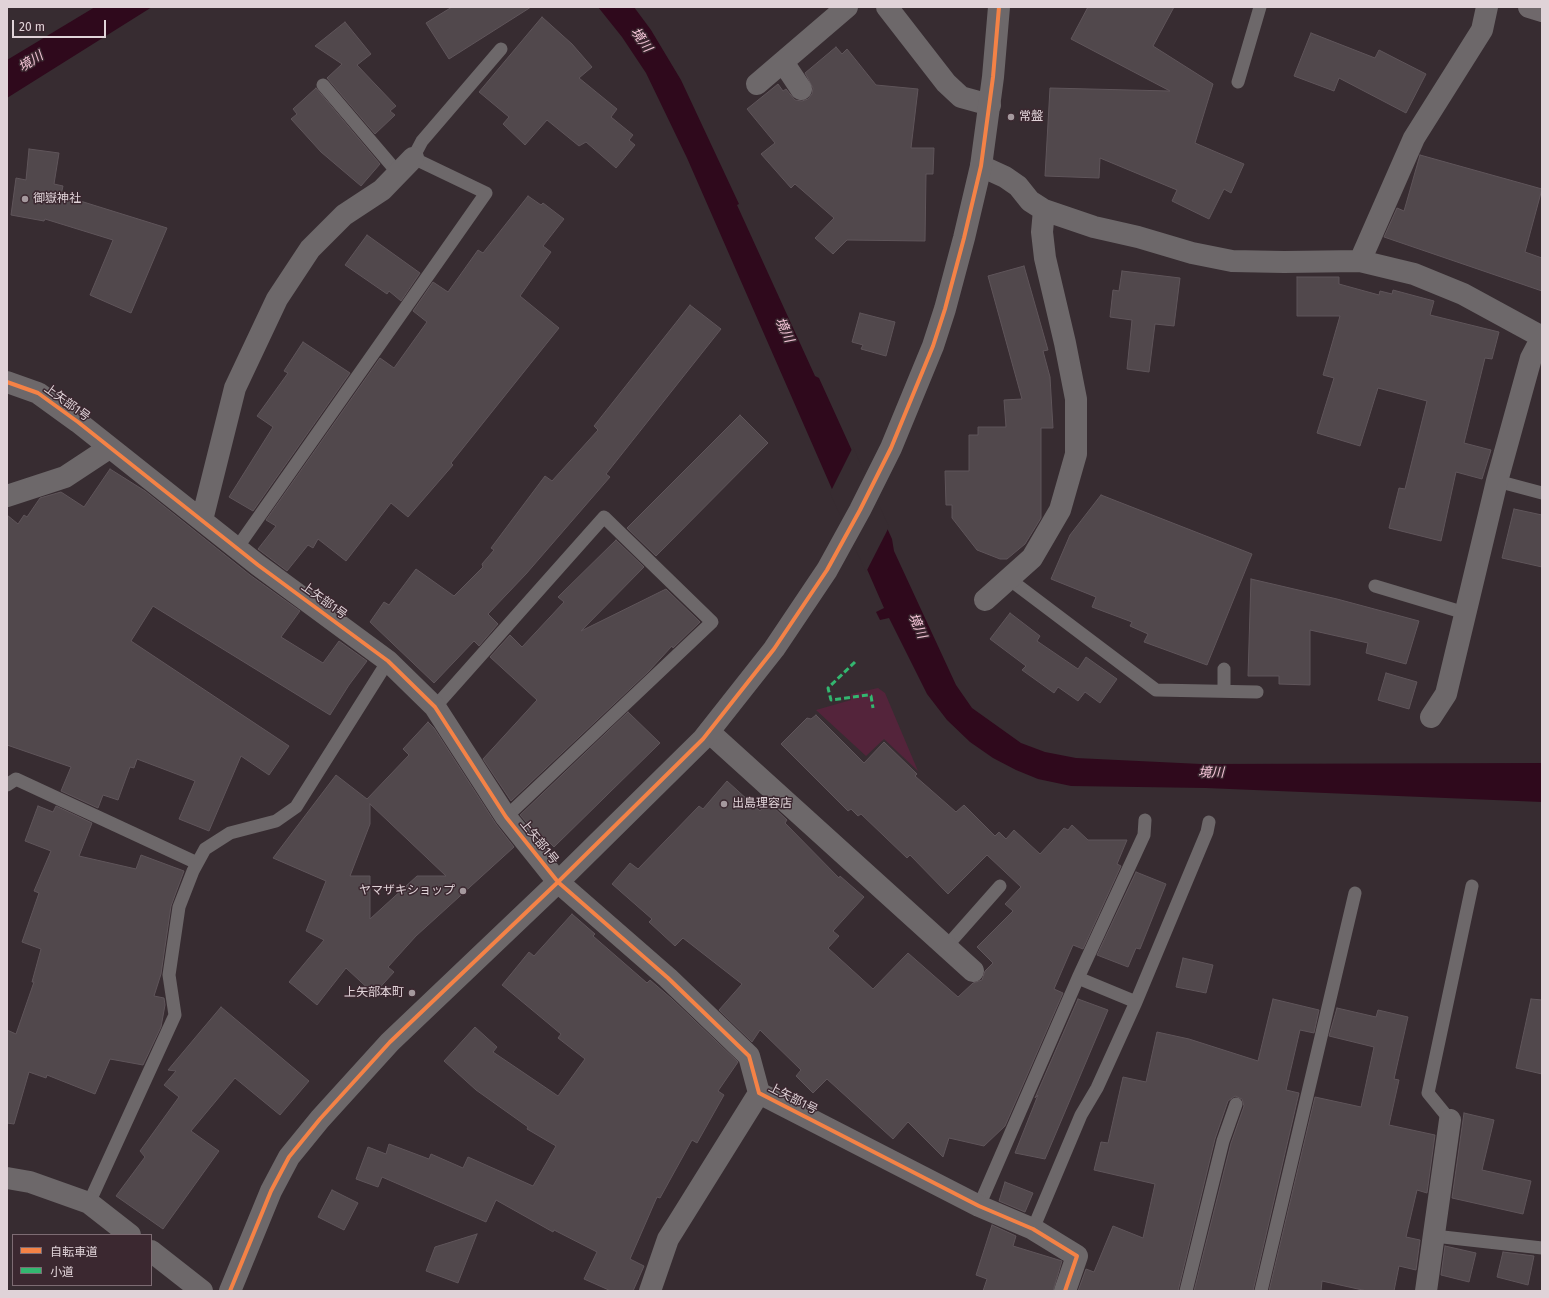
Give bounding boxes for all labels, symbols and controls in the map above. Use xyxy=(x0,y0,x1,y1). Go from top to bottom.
scale bar xyxy=(14,12,108,38)
text: 20 m xyxy=(19,20,45,34)
water label: 境川 xyxy=(627,25,655,55)
water label: 境川 xyxy=(16,48,46,76)
place label: 常盤 xyxy=(1019,110,1043,124)
marker: 常盤 xyxy=(1006,112,1016,122)
place label: 御嶽神社 xyxy=(33,192,81,206)
marker: 御嶽神社 xyxy=(20,194,30,204)
water label: 境川 xyxy=(771,315,797,345)
street label: 上矢部1号 xyxy=(41,382,93,424)
street label: 上矢部1号 xyxy=(298,580,350,622)
water label: 境川 xyxy=(905,611,929,641)
water label: 境川 xyxy=(1198,765,1224,781)
place label: 出島理容店 xyxy=(732,797,792,811)
marker: 出島理容店 xyxy=(719,799,729,809)
street label: 上矢部1号 xyxy=(517,817,561,867)
place label: ヤマザキショップ xyxy=(359,884,455,898)
marker: ヤマザキショップ xyxy=(458,886,468,896)
place label: 上矢部本町 xyxy=(344,986,404,1000)
marker: 上矢部本町 xyxy=(407,988,417,998)
street label: 上矢部1号 xyxy=(766,1081,820,1117)
legend xyxy=(12,1234,152,1286)
text: 自転車道 xyxy=(50,1245,98,1259)
text: 小道 xyxy=(50,1265,74,1279)

